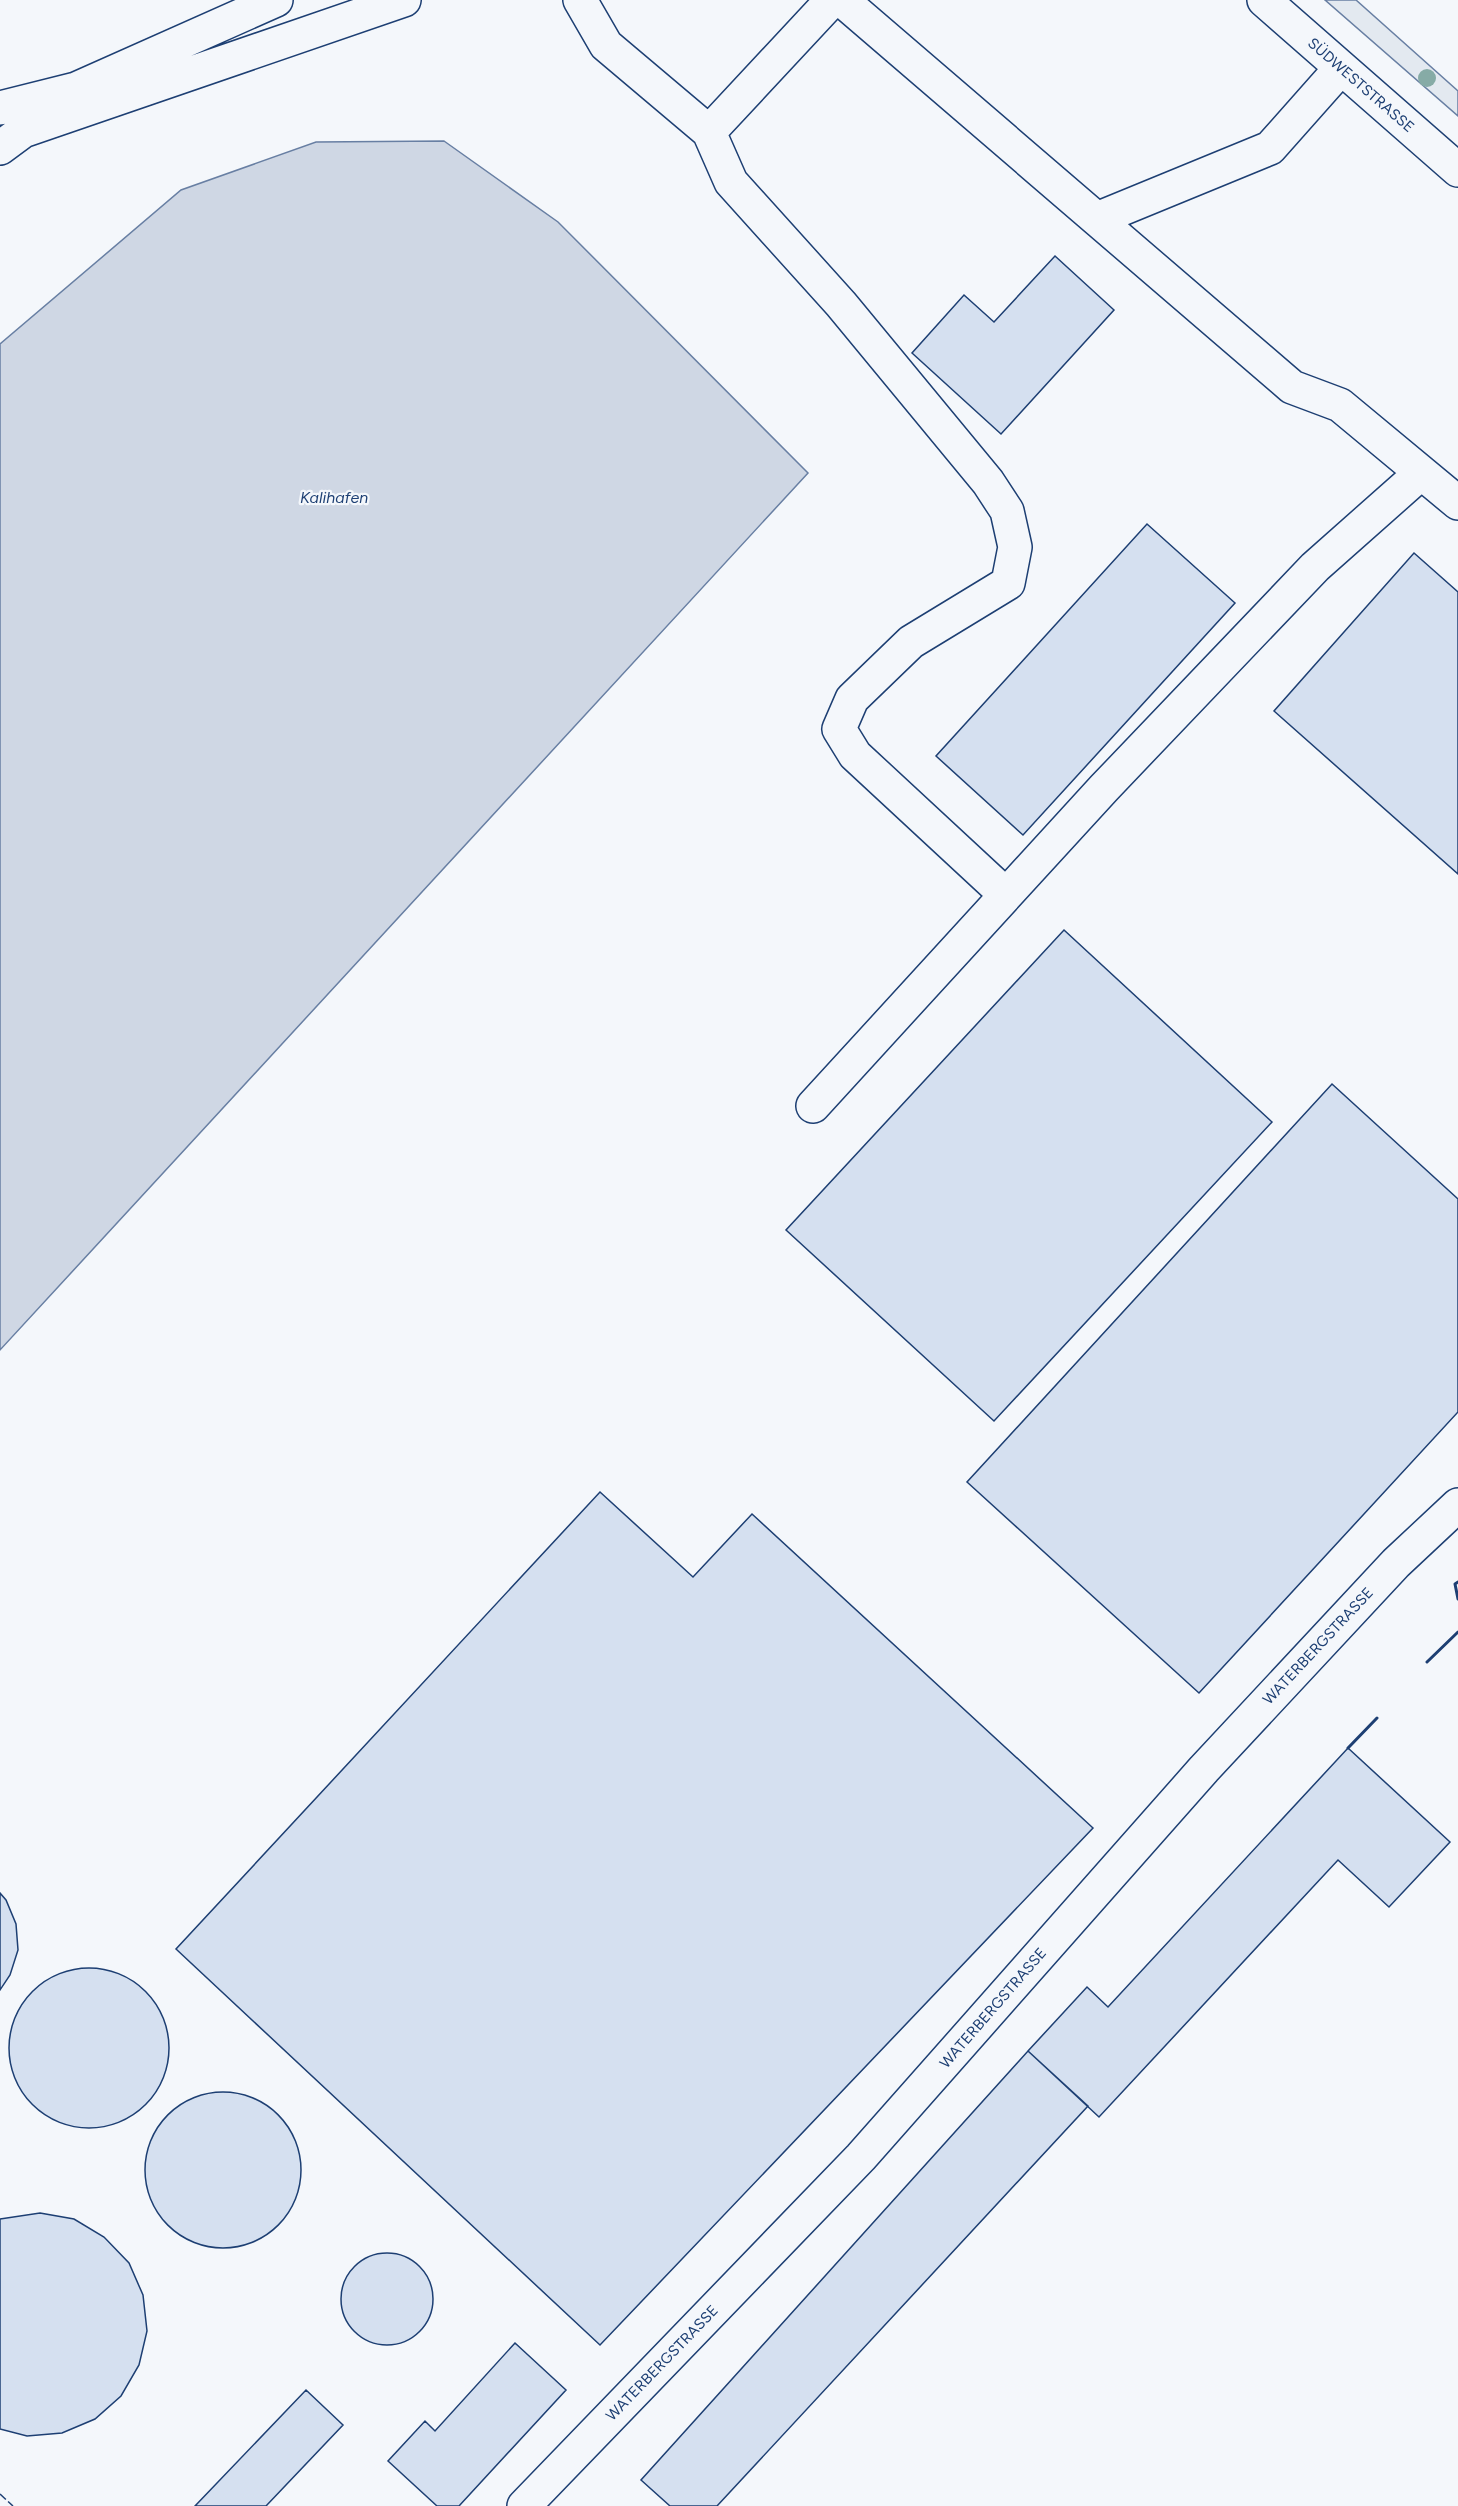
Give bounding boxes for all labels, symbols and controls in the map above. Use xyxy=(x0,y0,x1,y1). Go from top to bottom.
street label: SÜDWESTSTRASSE xyxy=(1304,34,1418,136)
water label: Kalihafen xyxy=(300,488,368,507)
street label: WATERBERGSTRASSE xyxy=(1259,1584,1377,1708)
street label: WATERBERGSTRASSE xyxy=(936,1944,1050,2072)
street label: WATERBERGSTRASSE xyxy=(602,2301,722,2425)

